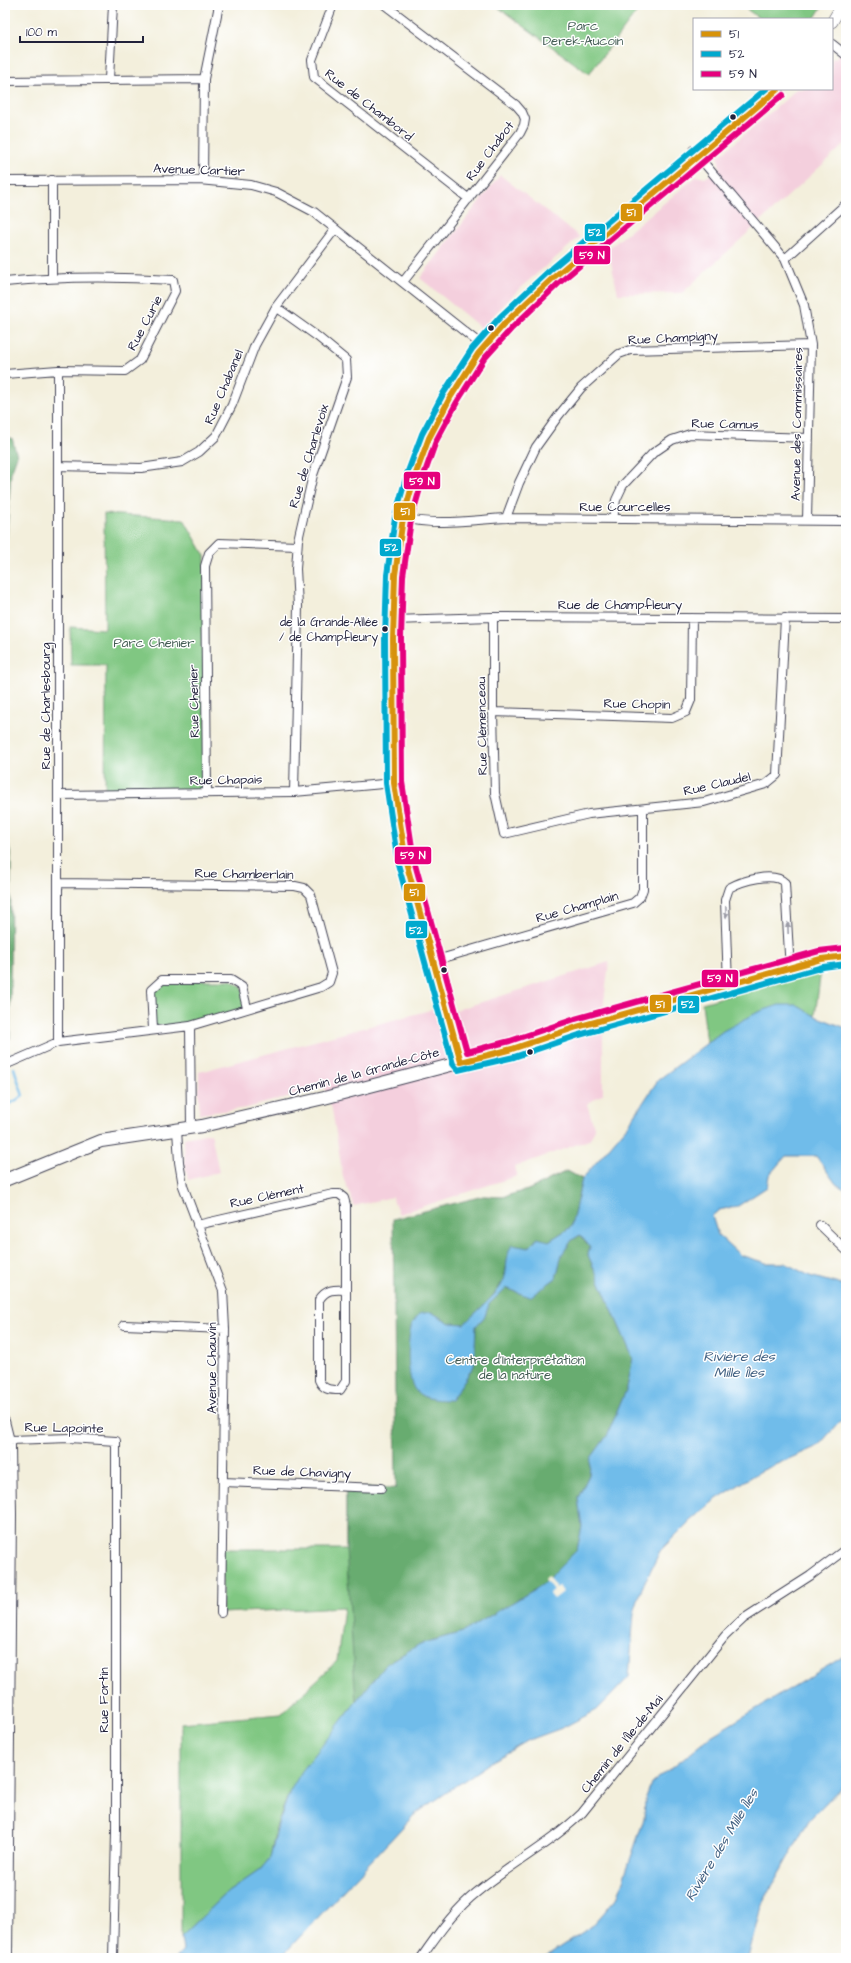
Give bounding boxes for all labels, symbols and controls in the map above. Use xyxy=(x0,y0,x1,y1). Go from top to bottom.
park label: Parc Derek-Aucoin xyxy=(543,17,624,50)
scale bar xyxy=(20,18,143,44)
legend xyxy=(693,18,833,90)
text: 100 m xyxy=(26,24,57,41)
text: 51 xyxy=(729,26,739,43)
text: 52 xyxy=(729,46,744,63)
street label: Rue de Chambord xyxy=(321,65,417,145)
text: 59 N xyxy=(729,66,757,83)
unlabelled marker xyxy=(728,112,738,122)
street label: Rue Chabot xyxy=(462,117,519,184)
street label: Avenue Cartier xyxy=(153,159,245,181)
line badge: 51 xyxy=(620,203,643,222)
text: 51 xyxy=(626,205,636,220)
line badge: 52 xyxy=(584,223,606,242)
text: 52 xyxy=(588,225,603,240)
line badge: 59 N xyxy=(573,245,611,265)
text: 59 N xyxy=(579,248,605,263)
street label: Rue Curie xyxy=(123,292,167,354)
unlabelled marker xyxy=(486,323,496,333)
street label: Rue Champigny xyxy=(628,327,718,350)
street label: Avenue des Commissaires xyxy=(787,346,807,501)
street label: Rue Chabanel xyxy=(200,347,248,427)
street label: Rue de Charlevoix xyxy=(285,401,334,510)
street label: Rue Camus xyxy=(691,414,759,434)
line badge: 59 N xyxy=(403,471,441,490)
text: 59 N xyxy=(409,474,435,489)
street label: Rue Courcelles xyxy=(579,498,671,516)
line badge: 51 xyxy=(393,502,416,521)
text: 51 xyxy=(400,504,410,519)
line badge: 52 xyxy=(379,538,402,557)
text: 52 xyxy=(384,540,399,555)
street label: Rue de Champfleury xyxy=(558,596,682,615)
place label: de la Grande-Allée / de Champfleury xyxy=(279,614,378,647)
marker: de la Grande-Allée / de Champfleury xyxy=(380,624,390,634)
park label: Parc Chenier xyxy=(114,634,194,652)
street label: Rue de Charlesbourg xyxy=(37,642,56,770)
street label: Rue Chenier xyxy=(184,664,204,738)
street label: Rue Clémenceau xyxy=(472,676,492,775)
street label: Rue Chopin xyxy=(603,694,671,714)
street label: Rue Claudel xyxy=(682,768,752,800)
street label: Rue Chapais xyxy=(189,770,263,790)
line badge: 59 N xyxy=(394,846,432,865)
text: 59 N xyxy=(400,848,426,863)
street label: Rue Chamberlain xyxy=(194,864,294,884)
line badge: 51 xyxy=(403,883,426,902)
text: 51 xyxy=(409,885,419,900)
street label: Rue Champlain xyxy=(534,887,621,927)
one-way arrow xyxy=(722,906,729,918)
line badge: 52 xyxy=(405,920,428,939)
one-way arrow xyxy=(785,921,791,934)
text: 52 xyxy=(409,923,424,938)
unlabelled marker xyxy=(439,965,449,975)
line badge: 59 N xyxy=(701,969,739,988)
text: 59 N xyxy=(707,971,733,986)
line badge: 51 xyxy=(649,994,672,1013)
line badge: 52 xyxy=(677,995,700,1014)
text: 51 xyxy=(655,997,665,1012)
text: 52 xyxy=(681,997,696,1012)
street label: Chemin de la Grande-Côte xyxy=(287,1043,441,1101)
unlabelled marker xyxy=(525,1047,535,1057)
street label: Rue Clément xyxy=(228,1179,306,1213)
street label: Avenue Chauvin xyxy=(203,1322,221,1414)
water label: Rivière des Mille Îles xyxy=(703,1347,776,1383)
park label: Centre d'Interprétation de la nature xyxy=(446,1351,585,1384)
street label: Rue Lapointe xyxy=(24,1418,104,1438)
street label: Rue de Chavigny xyxy=(253,1461,351,1484)
street label: Rue Fortin xyxy=(95,1667,113,1733)
street label: Chemin de l'Île-de-Mai xyxy=(577,1691,667,1797)
water label: Rivière des Mille Îles xyxy=(681,1784,764,1905)

